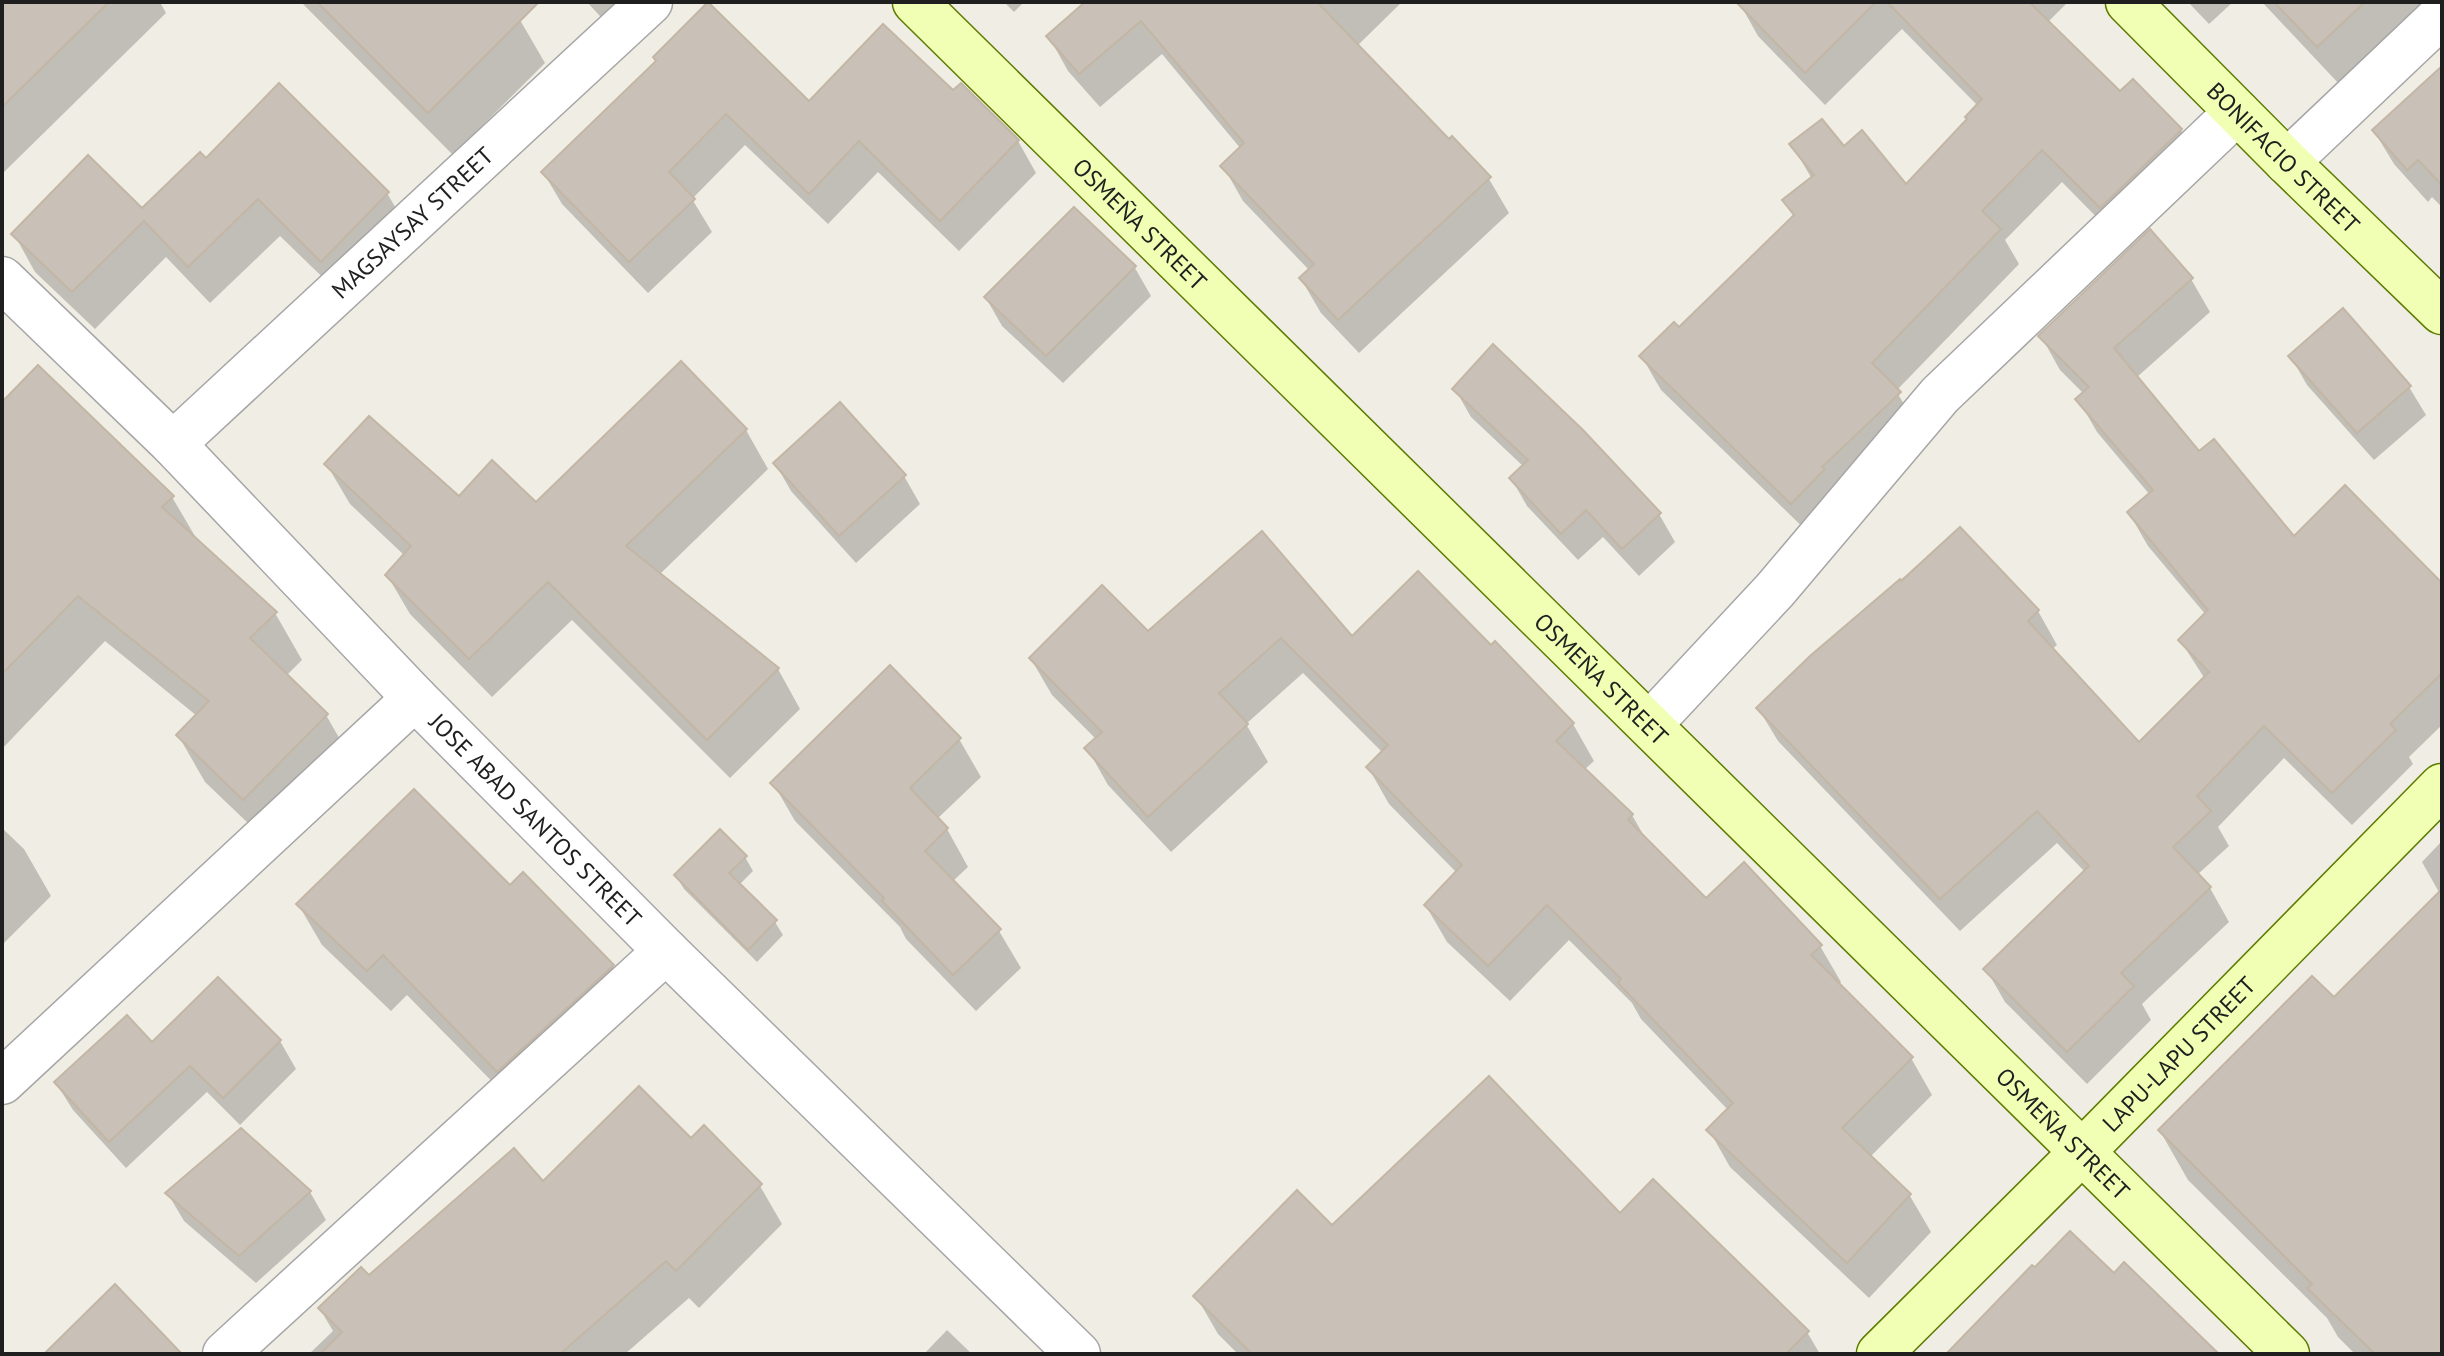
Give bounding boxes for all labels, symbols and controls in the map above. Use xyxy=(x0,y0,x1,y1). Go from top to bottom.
street label: BONIFACIO STREET xyxy=(2201,75,2367,240)
street label: MAGSAYSAY STREET xyxy=(325,140,500,305)
street label: OSMEÑA STREET xyxy=(1066,151,1214,297)
street label: OSMEÑA STREET xyxy=(1528,606,1675,751)
street label: JOSE ABAD SANTOS STREET xyxy=(422,706,649,933)
street label: LAPU-LAPU STREET xyxy=(2095,970,2262,1138)
street label: OSMEÑA STREET xyxy=(1990,1061,2137,1206)

